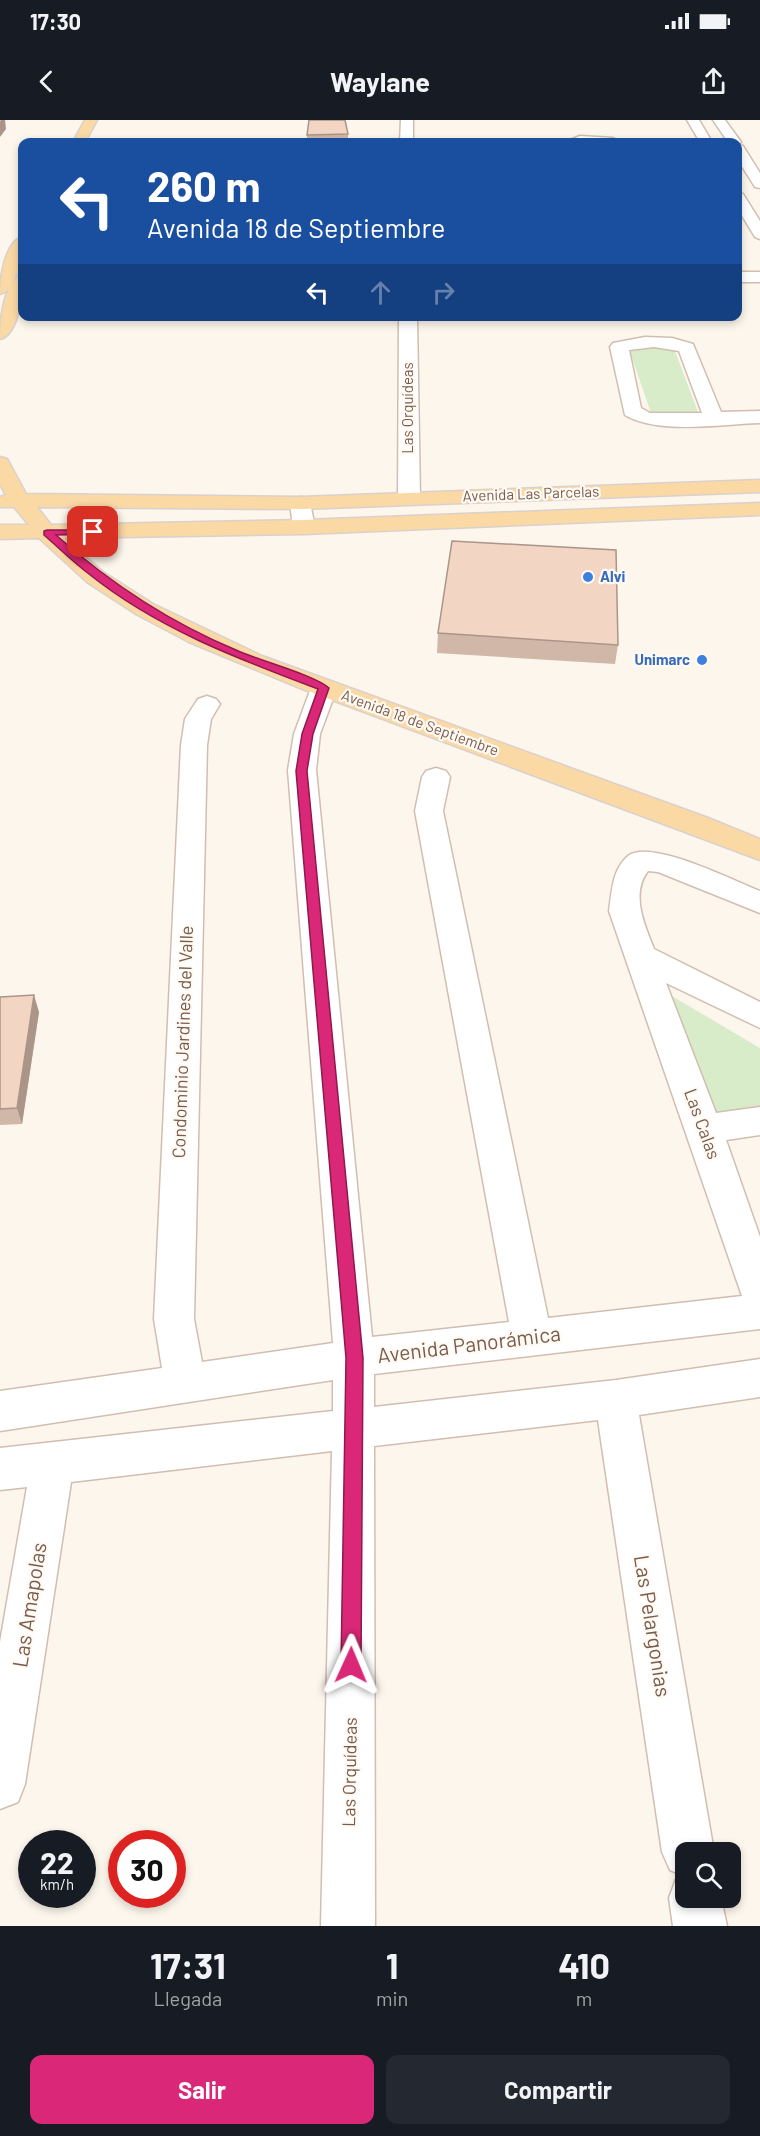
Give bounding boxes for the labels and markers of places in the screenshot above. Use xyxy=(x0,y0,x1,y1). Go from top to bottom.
pin xyxy=(67,506,118,557)
place label: Alvi xyxy=(600,567,626,585)
marker: Alvi xyxy=(581,570,595,584)
place label: Unimarc xyxy=(634,650,690,668)
marker: Unimarc xyxy=(695,653,709,667)

